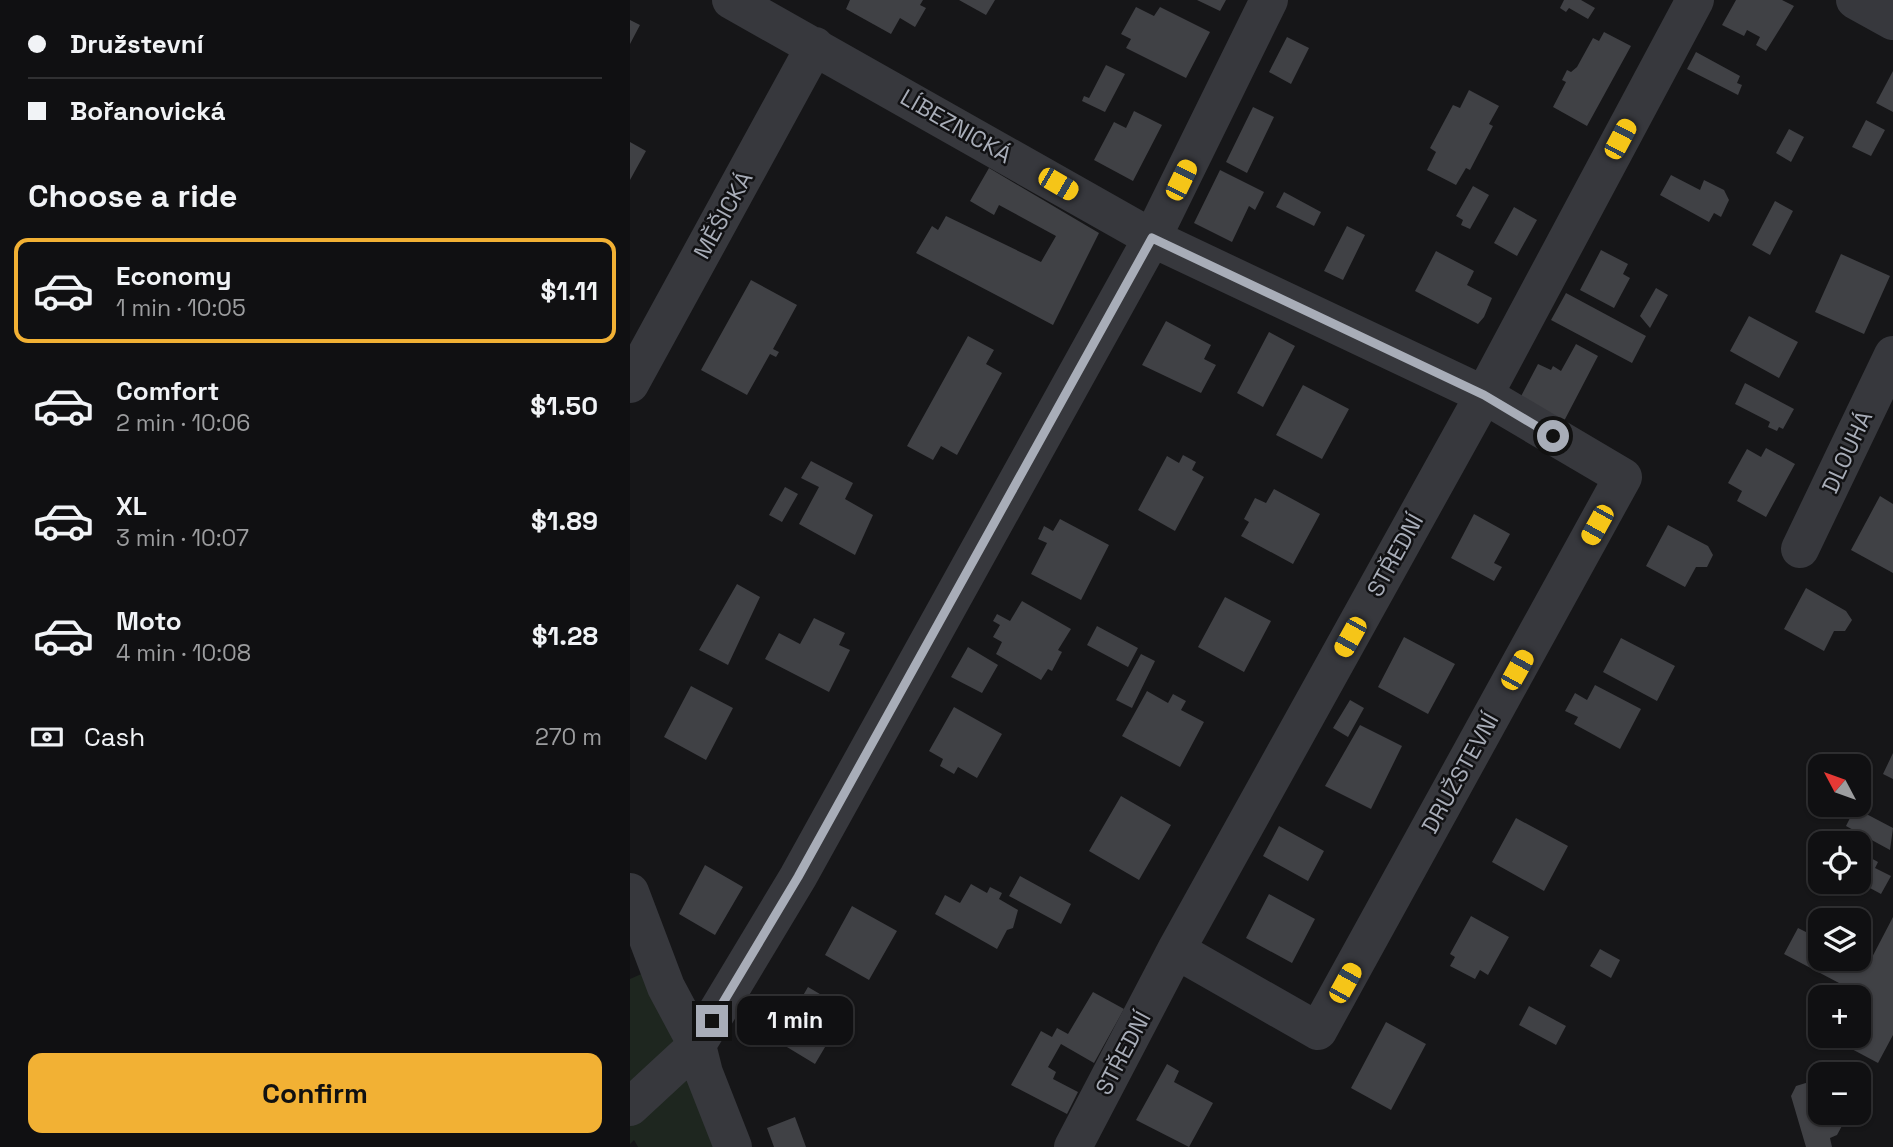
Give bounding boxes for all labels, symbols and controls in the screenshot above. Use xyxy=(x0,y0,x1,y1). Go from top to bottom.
text: Družstevní xyxy=(70,27,204,61)
street label: LÍBEZNICKÁ xyxy=(895,82,1017,170)
text: Bořanovická xyxy=(70,94,226,128)
car xyxy=(1601,116,1640,162)
car xyxy=(1163,157,1200,203)
car xyxy=(1035,164,1082,204)
street label: MĚŠICKÁ xyxy=(687,166,759,264)
text: Choose a ride xyxy=(28,176,238,216)
icon: car xyxy=(32,259,95,322)
text: Economy xyxy=(116,259,232,293)
text: $1.11 xyxy=(541,274,598,308)
text: 1 min · 10:05 xyxy=(116,293,246,323)
icon: car xyxy=(32,374,95,437)
text: Comfort xyxy=(116,374,219,408)
text: $1.50 xyxy=(530,389,598,423)
street label: DLOUHÁ xyxy=(1815,406,1879,498)
text: 2 min · 10:06 xyxy=(116,408,250,438)
route start xyxy=(1537,420,1569,452)
icon: car xyxy=(32,489,95,552)
text: XL xyxy=(116,489,147,523)
car xyxy=(1578,502,1617,548)
text: $1.89 xyxy=(531,504,598,538)
street label: STŘEDNÍ xyxy=(1360,508,1430,602)
text: 3 min · 10:07 xyxy=(116,523,249,553)
icon: car xyxy=(32,604,95,667)
text: Moto xyxy=(116,604,182,638)
car xyxy=(1331,614,1370,660)
text: $1.28 xyxy=(532,619,598,653)
text: 4 min · 10:08 xyxy=(116,638,251,668)
car xyxy=(1498,647,1537,693)
street label: DRUŽSTEVNÍ xyxy=(1415,707,1506,839)
icon: cash xyxy=(28,718,66,756)
text: Cash xyxy=(84,720,145,754)
text: 270 m xyxy=(535,722,602,752)
north arrow xyxy=(1808,754,1871,817)
map controls xyxy=(1808,754,1871,1125)
button: locate xyxy=(1808,831,1871,894)
button: layers xyxy=(1808,908,1871,971)
car xyxy=(1326,960,1365,1006)
button: + xyxy=(1808,985,1871,1048)
callout: 1 min xyxy=(736,996,852,1046)
route end xyxy=(696,1005,728,1037)
text: 1 min xyxy=(767,1005,823,1035)
street label: STŘEDNÍ xyxy=(1089,1006,1158,1100)
button: Confirm xyxy=(28,1053,602,1133)
button: − xyxy=(1808,1062,1871,1125)

